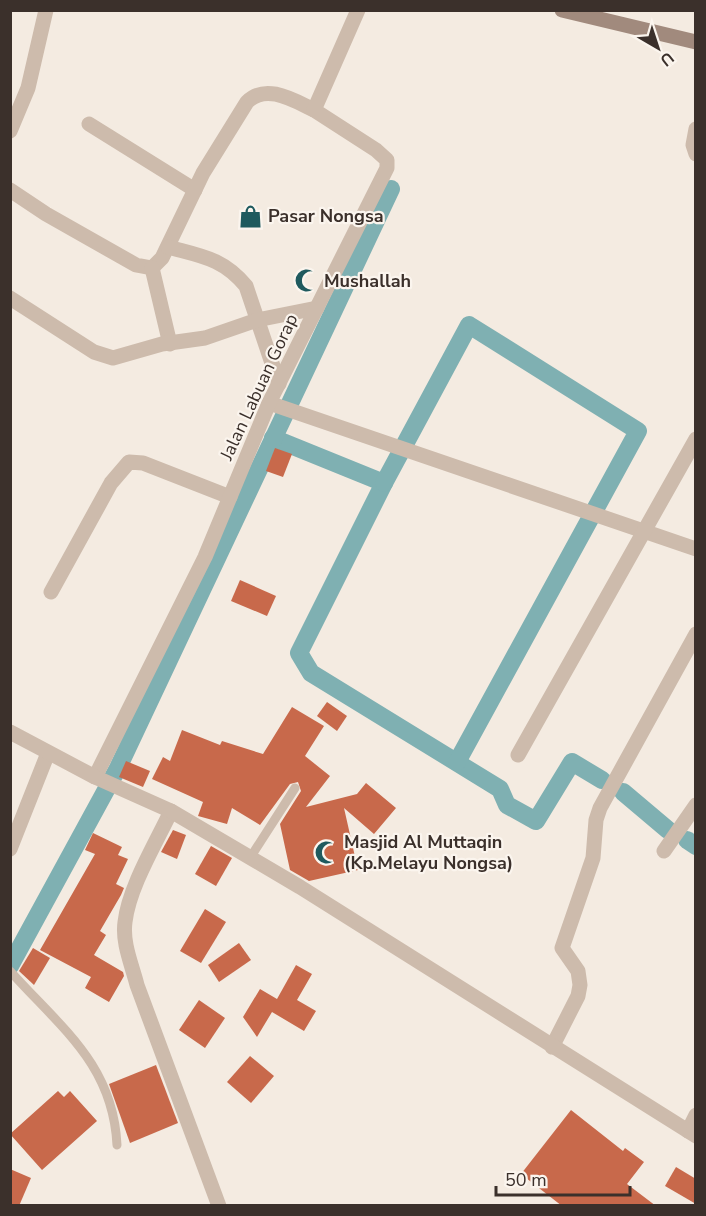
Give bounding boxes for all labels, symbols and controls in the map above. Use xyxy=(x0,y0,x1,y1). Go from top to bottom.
north arrow xyxy=(628,18,688,78)
text: U xyxy=(655,47,678,71)
shop icon: Pasar Nongsa xyxy=(237,203,263,229)
place label: Pasar Nongsa xyxy=(268,204,384,228)
mosque icon: Mushallah xyxy=(293,268,319,294)
place label: Mushallah xyxy=(324,269,411,293)
street label: Jalan Labuan Gorap xyxy=(214,310,303,465)
place label: Masjid Al Muttaqin (Kp.Melayu Nongsa) xyxy=(344,830,513,875)
mosque icon: Masjid Al Muttaqin (Kp.Melayu Nongsa) xyxy=(313,839,339,865)
scale bar xyxy=(496,1159,630,1197)
text: 50 m xyxy=(505,1168,547,1192)

